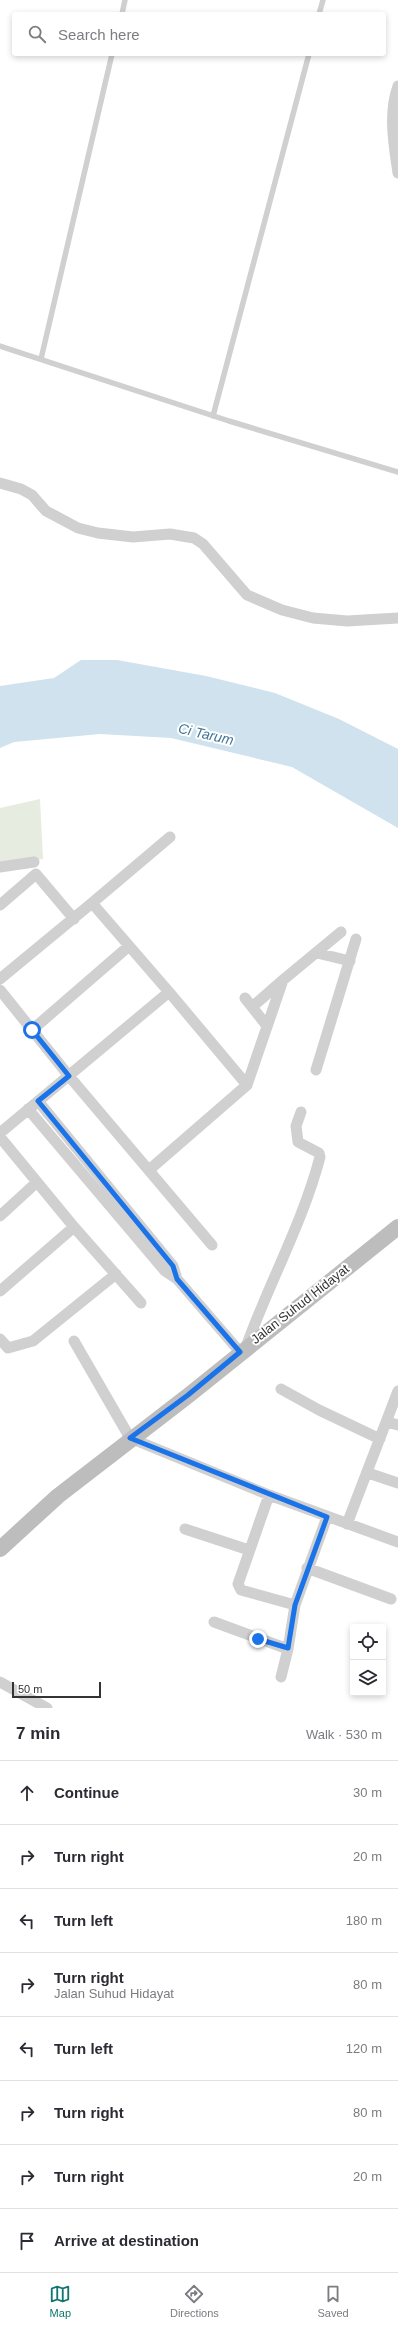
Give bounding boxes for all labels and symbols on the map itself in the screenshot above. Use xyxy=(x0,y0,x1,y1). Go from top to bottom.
water label: Ci Tarum xyxy=(177,720,236,748)
route start xyxy=(23,1021,41,1039)
street label: Jalan Suhud Hidayat xyxy=(248,1261,352,1347)
route end xyxy=(249,1630,267,1648)
scale bar xyxy=(12,1680,101,1699)

